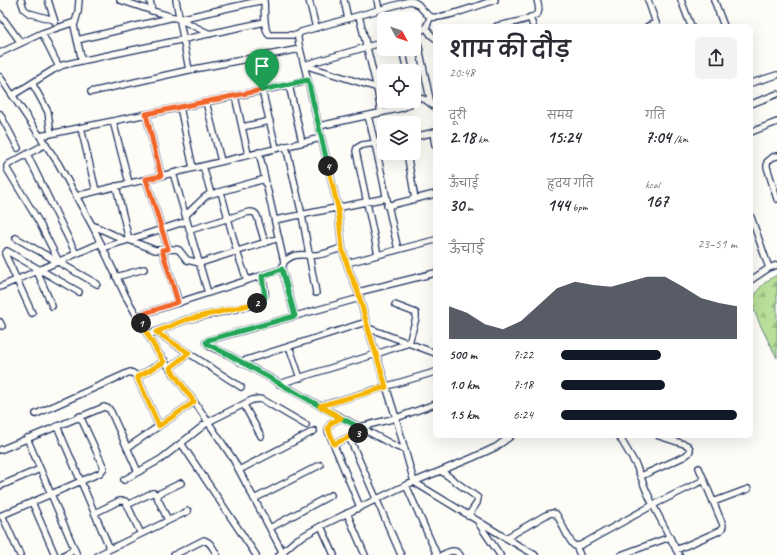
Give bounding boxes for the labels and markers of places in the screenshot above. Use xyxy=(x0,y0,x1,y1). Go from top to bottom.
pin xyxy=(245,49,279,90)
pin: 4 xyxy=(318,156,338,176)
pin: 2 xyxy=(247,293,267,313)
pin: 1 xyxy=(131,313,151,333)
pin: 3 xyxy=(348,423,368,443)

